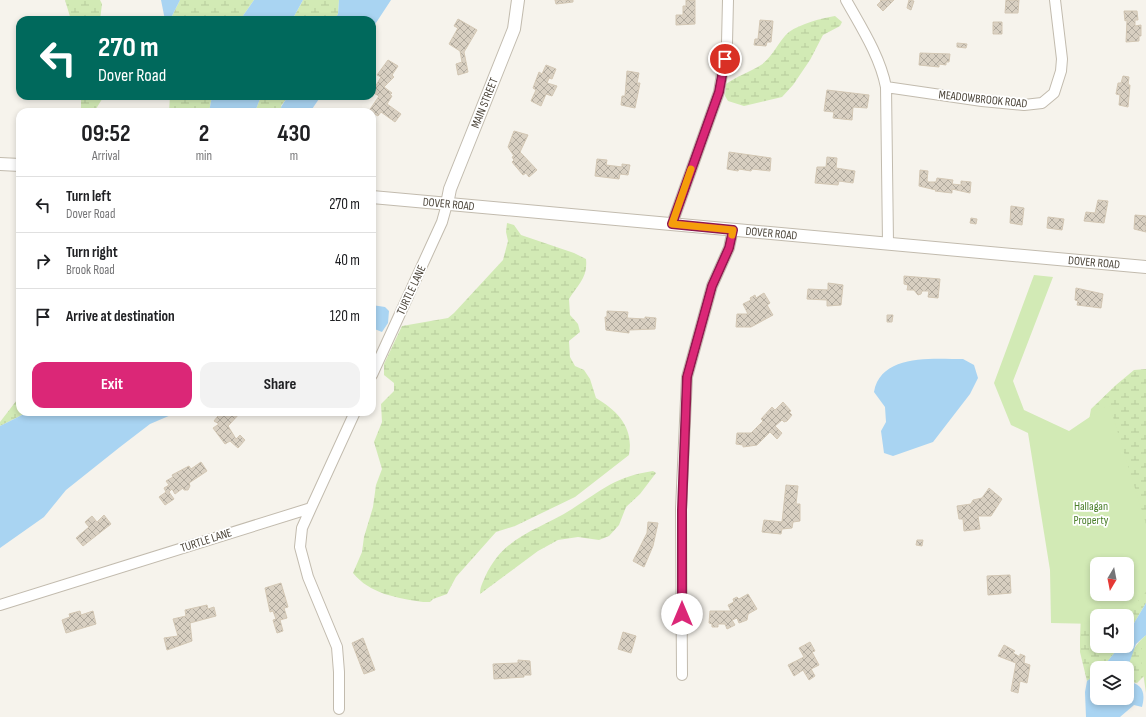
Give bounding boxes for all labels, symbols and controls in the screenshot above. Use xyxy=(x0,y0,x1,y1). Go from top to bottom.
text: 270 m xyxy=(98,31,159,64)
icon: left xyxy=(32,32,84,84)
pin xyxy=(708,42,742,76)
icon: arrive xyxy=(714,48,736,70)
text: Dover Road xyxy=(98,65,166,86)
street label: MAIN STREET xyxy=(468,76,502,131)
street label: MEADOWBROOK ROAD xyxy=(938,87,1028,112)
text: 09:52 xyxy=(81,119,130,148)
text: 2 xyxy=(199,119,209,148)
text: 430 xyxy=(277,119,311,148)
text: Arrival xyxy=(92,148,120,164)
text: min xyxy=(196,148,212,164)
text: m xyxy=(290,148,298,164)
text: Turn left xyxy=(66,187,111,206)
icon: left xyxy=(32,194,54,216)
text: 270 m xyxy=(329,195,360,214)
street label: DOVER ROAD xyxy=(422,195,475,214)
text: Dover Road xyxy=(66,206,115,222)
street label: DOVER ROAD xyxy=(745,224,798,243)
text: Turn right xyxy=(66,243,118,262)
icon: right xyxy=(32,250,54,272)
text: 40 m xyxy=(335,251,360,270)
street label: DOVER ROAD xyxy=(1067,253,1121,273)
text: Brook Road xyxy=(66,262,115,278)
street label: TURTLE LANE xyxy=(393,263,429,317)
icon: arrive xyxy=(32,306,54,328)
text: Arrive at destination xyxy=(66,307,175,326)
text: 120 m xyxy=(330,307,360,326)
button: Exit xyxy=(32,362,192,408)
button: Share xyxy=(200,362,360,408)
park label: Hallagan Property xyxy=(1074,499,1109,528)
street label: TURTLE LANE xyxy=(179,525,234,556)
north arrow xyxy=(1090,557,1134,601)
map controls xyxy=(1090,557,1134,705)
position arrow xyxy=(661,593,703,635)
button: sound xyxy=(1090,609,1134,653)
button: layers xyxy=(1090,661,1134,705)

